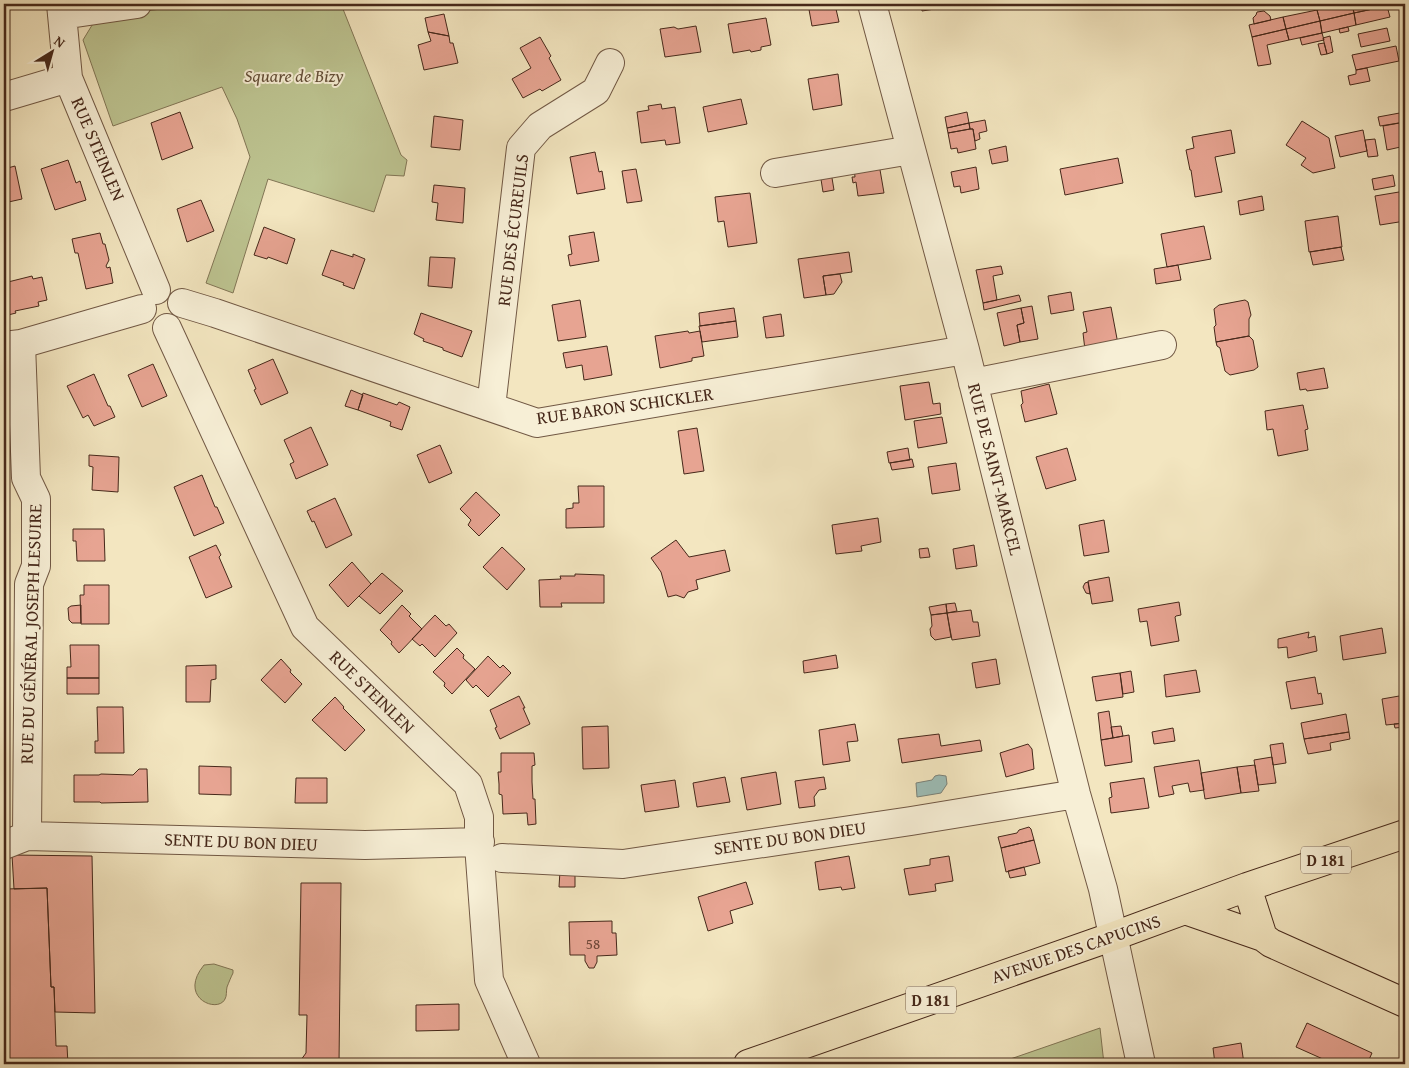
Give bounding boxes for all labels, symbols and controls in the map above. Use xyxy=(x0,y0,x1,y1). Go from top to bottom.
north arrow xyxy=(28,28,78,78)
text: N xyxy=(50,31,70,53)
park label: Square de Bizy xyxy=(244,62,344,89)
street label: RUE STEINLEN xyxy=(64,93,133,205)
street label: RUE DES ÉCUREUILS xyxy=(490,152,535,308)
street label: RUE BARON SCHICKLER xyxy=(535,380,716,431)
street label: RUE DE SAINT-MARCEL xyxy=(961,380,1030,558)
street label: RUE DU GÉNÉRAL JOSEPH LESUIRE xyxy=(12,503,49,765)
street label: RUE STEINLEN xyxy=(323,644,422,740)
street label: SENTE DU BON DIEU xyxy=(712,813,868,862)
street label: SENTE DU BON DIEU xyxy=(164,825,319,858)
road number: D 181 xyxy=(1301,846,1351,874)
street label: AVENUE DES CAPUCINS xyxy=(988,907,1164,990)
house number: 58 xyxy=(586,933,600,954)
road number: D 181 xyxy=(906,986,956,1014)

